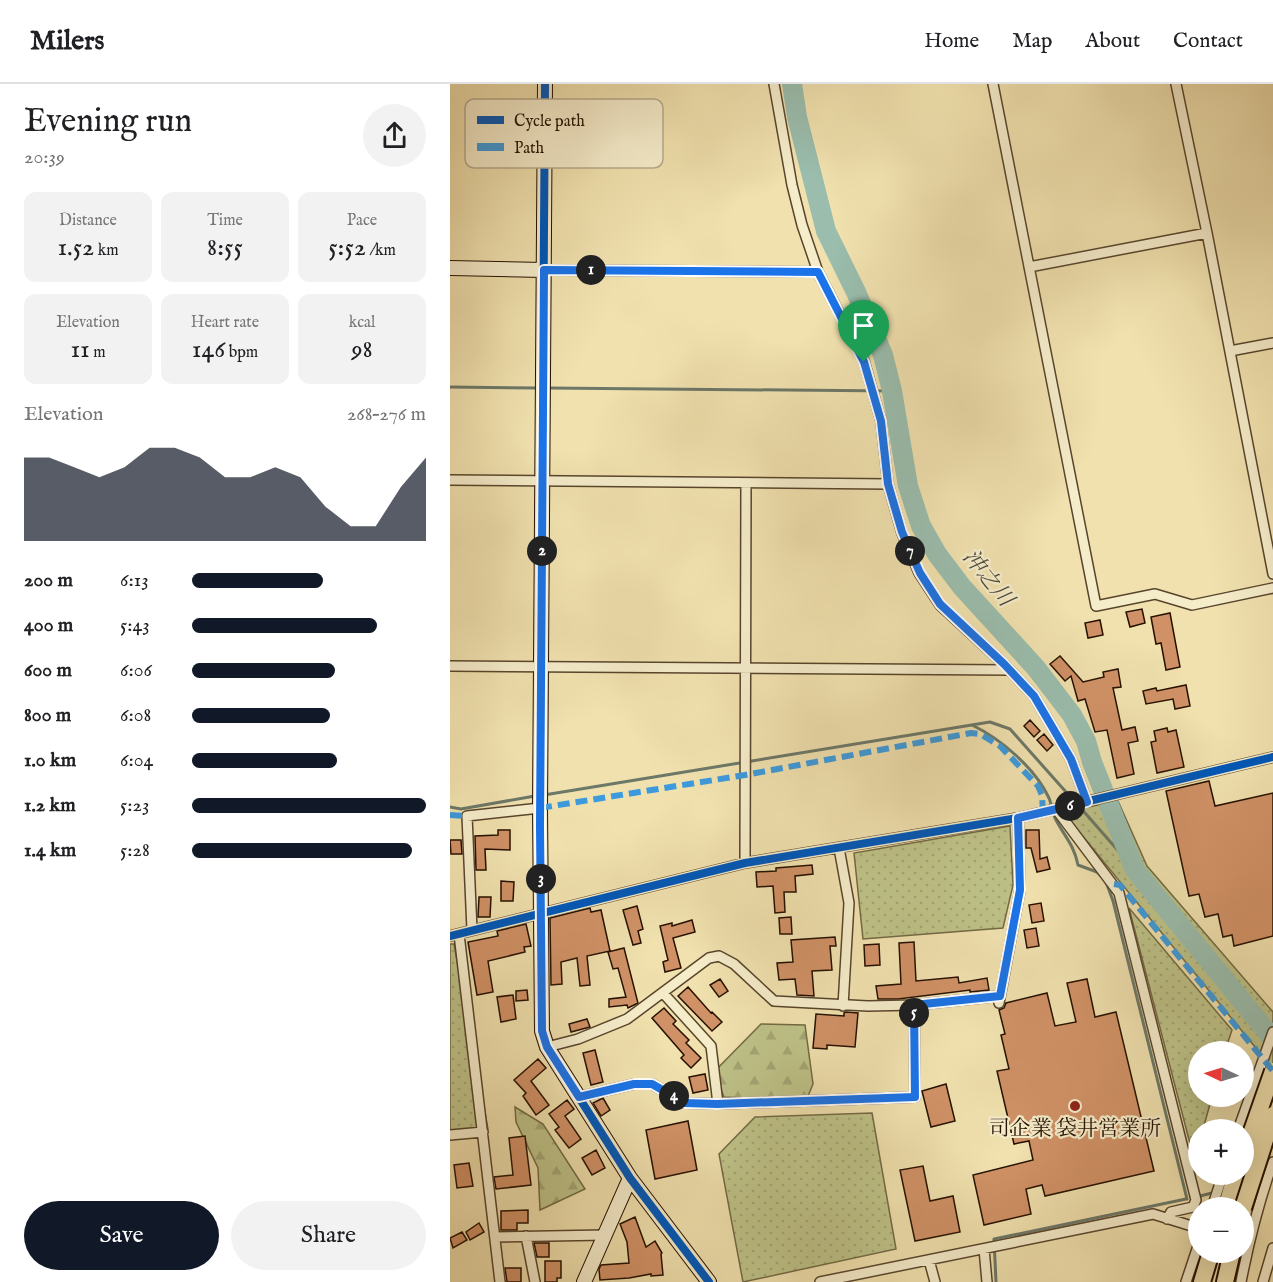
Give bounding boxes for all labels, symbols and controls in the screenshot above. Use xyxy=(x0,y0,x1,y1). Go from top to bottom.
text: Milers xyxy=(30,24,104,59)
text: Home xyxy=(924,28,979,55)
text: Map xyxy=(1012,28,1052,55)
text: About xyxy=(1085,28,1140,55)
text: Contact xyxy=(1173,28,1243,55)
legend xyxy=(465,99,663,168)
text: Evening run xyxy=(24,101,192,143)
button: share xyxy=(363,104,426,167)
text: Cycle path xyxy=(514,112,585,132)
text: Path xyxy=(514,139,545,159)
text: 20:39 xyxy=(24,145,65,170)
text: Distance xyxy=(59,211,117,231)
text: Time xyxy=(207,211,243,231)
text: Pace xyxy=(347,211,377,231)
text: 1.52 xyxy=(57,231,94,264)
text: 8:55 xyxy=(207,231,243,264)
text: 5:52 xyxy=(328,231,366,264)
text: km xyxy=(94,241,119,261)
text: /km xyxy=(366,241,396,261)
pin: 1 xyxy=(576,255,606,285)
text: 1 xyxy=(588,260,594,280)
pin xyxy=(838,300,889,362)
icon: arrive xyxy=(847,309,880,342)
text: Elevation xyxy=(56,313,120,333)
text: Heart rate xyxy=(191,313,259,333)
text: kcal xyxy=(349,313,375,333)
text: 11 xyxy=(70,333,90,366)
text: 146 xyxy=(192,333,225,366)
text: 98 xyxy=(351,333,373,366)
text: m xyxy=(90,343,106,363)
text: bpm xyxy=(225,343,258,363)
text: Elevation xyxy=(24,402,103,427)
text: 268–276 m xyxy=(347,402,426,427)
pin: 2 xyxy=(527,536,557,566)
pin: 7 xyxy=(895,536,925,566)
text: 2 xyxy=(538,541,546,561)
text: 7 xyxy=(906,541,914,561)
water label: 沖之川 xyxy=(956,544,1020,614)
text: 200 m xyxy=(24,568,73,593)
text: 6:13 xyxy=(120,568,149,593)
text: 400 m xyxy=(24,613,73,638)
text: 5:43 xyxy=(120,613,150,638)
text: 600 m xyxy=(24,658,72,683)
text: 6:06 xyxy=(120,658,152,683)
text: 800 m xyxy=(24,703,71,728)
text: 6:08 xyxy=(120,703,151,728)
text: 1.0 km xyxy=(24,748,76,773)
text: 6:04 xyxy=(120,748,153,773)
pin: 6 xyxy=(1055,791,1085,821)
text: 1.2 km xyxy=(24,793,76,818)
text: 5:23 xyxy=(120,793,149,818)
text: 6 xyxy=(1067,796,1073,816)
text: 1.4 km xyxy=(24,838,76,863)
text: 5:28 xyxy=(120,838,150,863)
pin: 3 xyxy=(526,864,556,894)
text: 3 xyxy=(538,869,544,889)
pin: 5 xyxy=(899,998,929,1028)
text: 5 xyxy=(911,1003,917,1023)
north arrow xyxy=(1188,1041,1254,1107)
map controls xyxy=(1188,1041,1254,1263)
pin: 4 xyxy=(659,1081,689,1111)
text: 4 xyxy=(670,1086,678,1106)
marker: 司企業 袋井営業所 xyxy=(1068,1099,1082,1113)
place label: 司企業 袋井営業所 xyxy=(989,1116,1161,1143)
button: + xyxy=(1188,1119,1254,1185)
button: − xyxy=(1188,1197,1254,1263)
button: Save xyxy=(24,1201,219,1270)
button: Share xyxy=(231,1201,426,1270)

